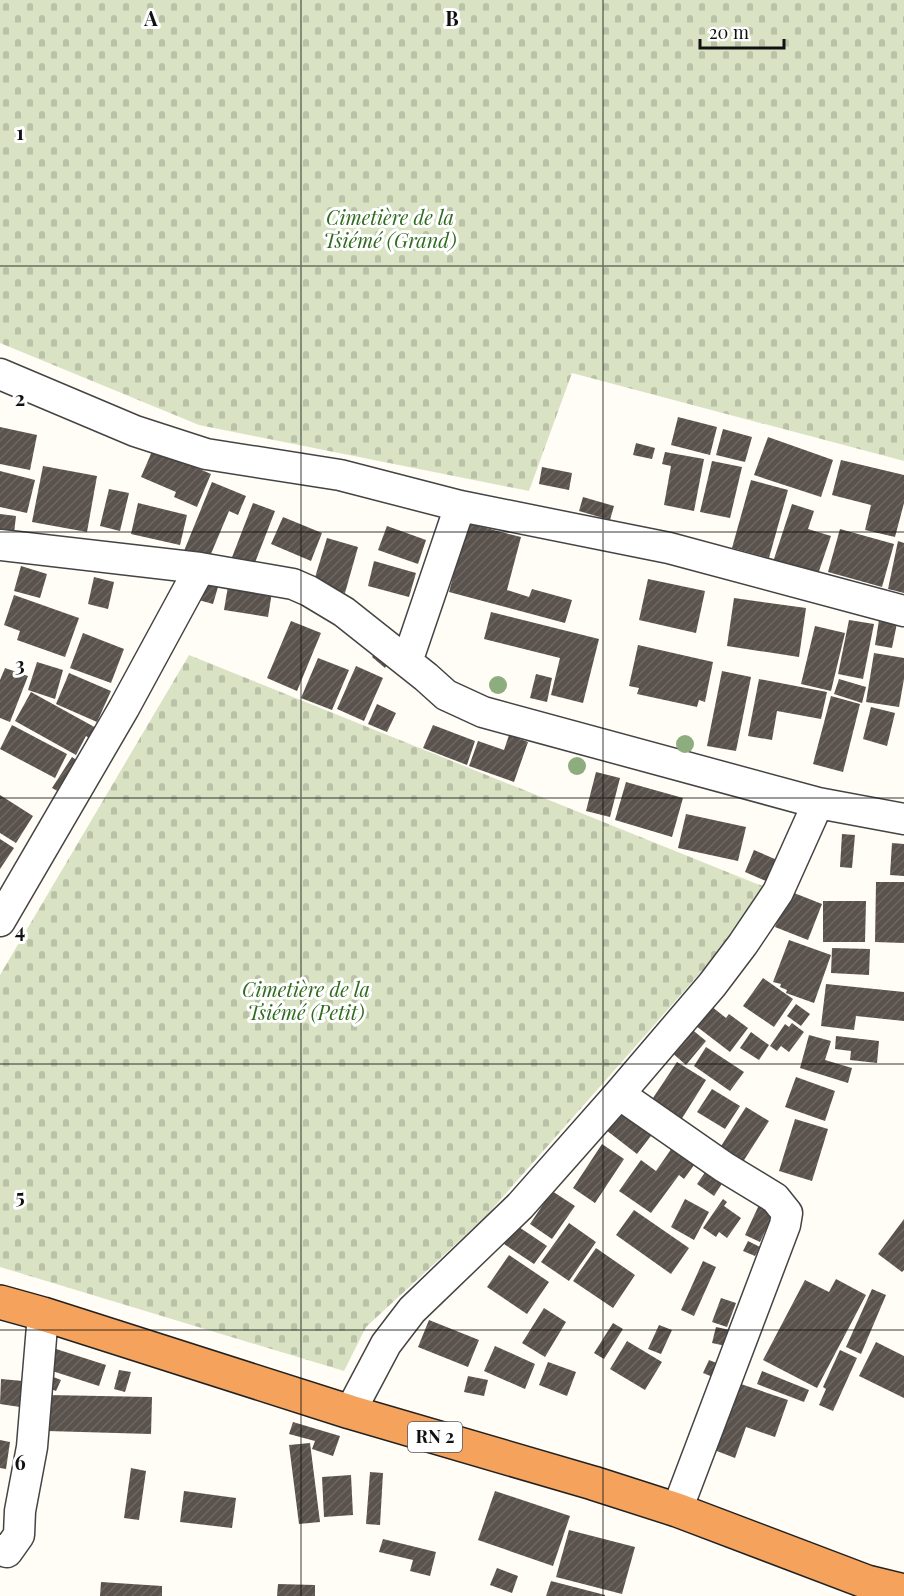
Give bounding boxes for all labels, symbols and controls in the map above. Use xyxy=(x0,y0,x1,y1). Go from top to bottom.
text: A xyxy=(143,4,158,31)
text: B xyxy=(445,4,459,31)
scale bar xyxy=(700,12,784,50)
text: 20 m xyxy=(709,20,749,44)
text: 1 xyxy=(16,118,24,145)
park label: Cimetière de la Tsiémé (Grand) xyxy=(324,203,456,253)
text: 2 xyxy=(15,384,25,411)
text: 3 xyxy=(15,650,25,677)
text: 4 xyxy=(15,916,25,943)
park label: Cimetière de la Tsiémé (Petit) xyxy=(242,975,370,1025)
text: 5 xyxy=(15,1182,25,1209)
road number: RN 2 xyxy=(408,1422,462,1452)
text: 6 xyxy=(14,1448,26,1475)

